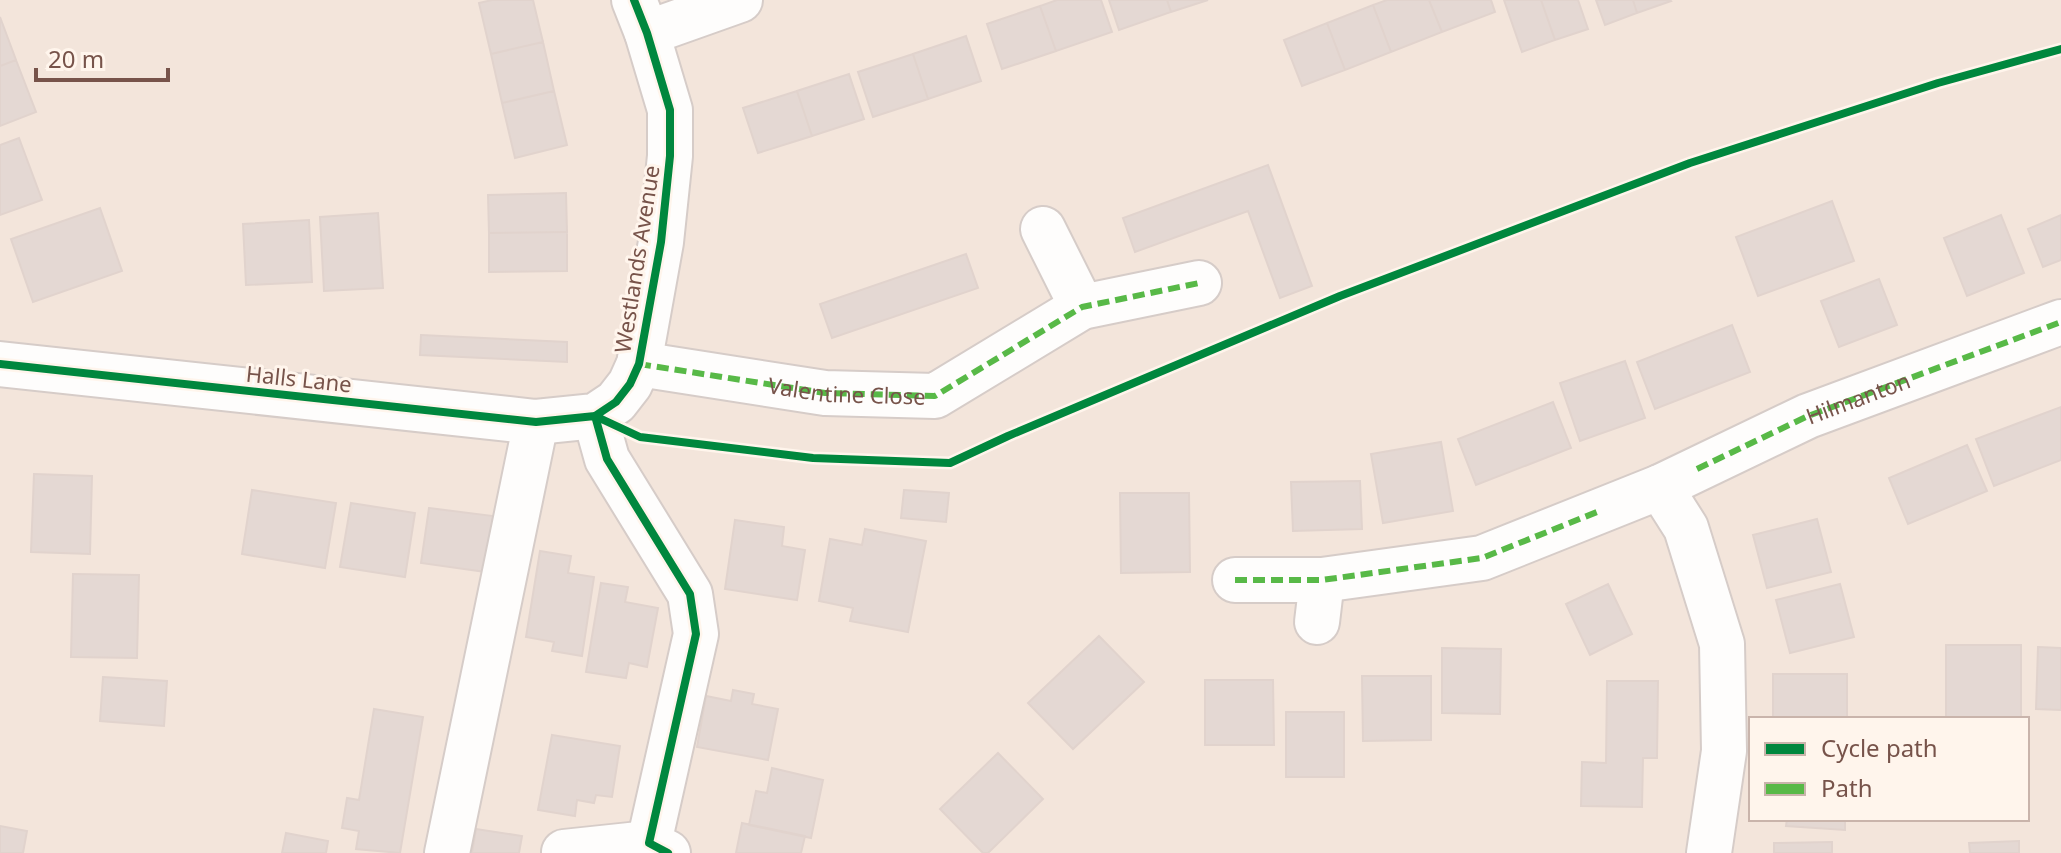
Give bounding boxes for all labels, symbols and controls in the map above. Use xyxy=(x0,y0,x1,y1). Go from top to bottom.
scale bar xyxy=(36,32,168,82)
text: 20 m xyxy=(48,42,104,75)
street label: Westlands Avenue xyxy=(606,163,666,355)
street label: Halls Lane xyxy=(245,358,353,398)
street label: Hilmanton xyxy=(1801,364,1914,431)
street label: Valentine Close xyxy=(766,369,926,411)
legend xyxy=(1749,717,2029,821)
text: Cycle path xyxy=(1821,731,1938,764)
text: Path xyxy=(1821,771,1872,804)

